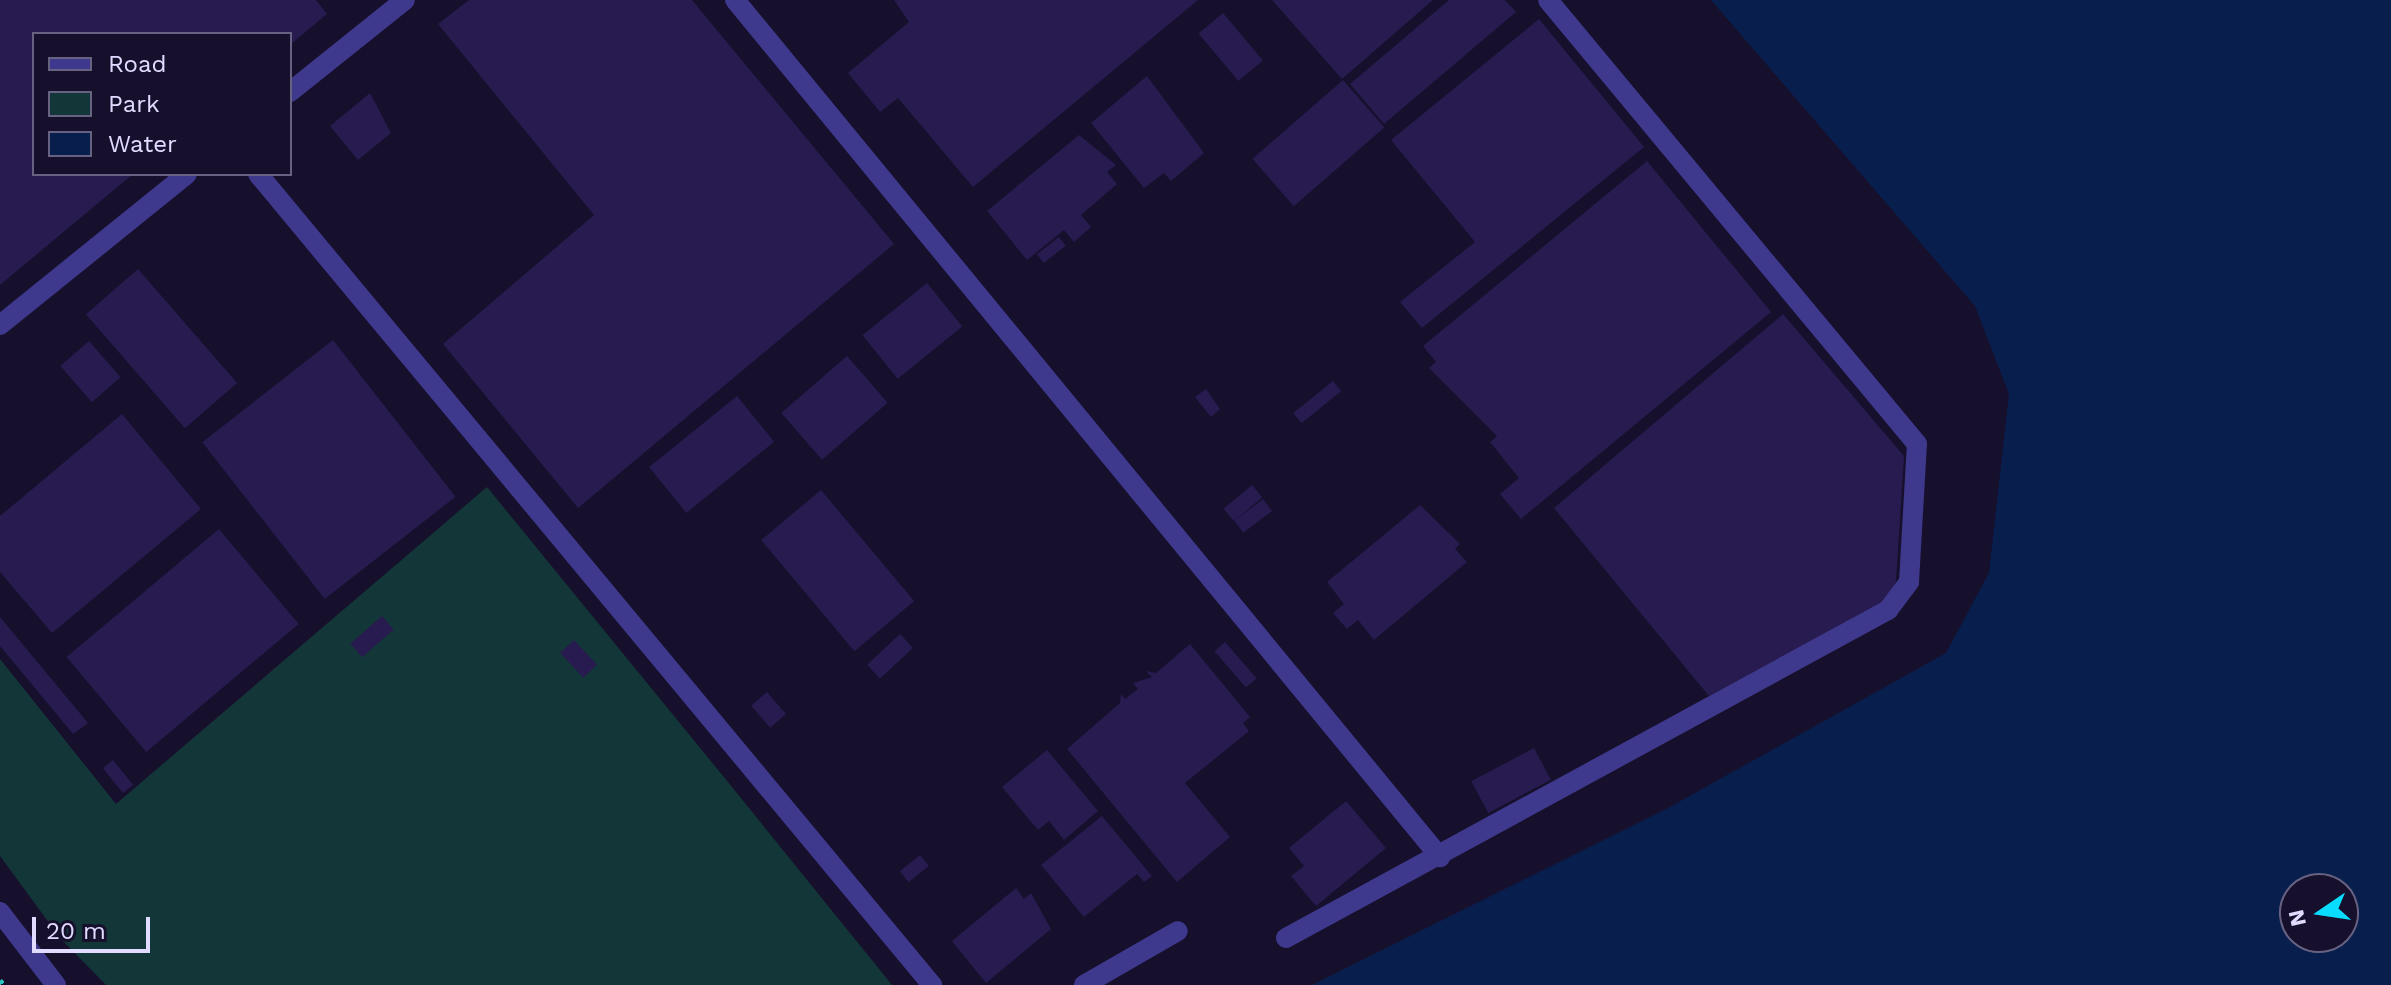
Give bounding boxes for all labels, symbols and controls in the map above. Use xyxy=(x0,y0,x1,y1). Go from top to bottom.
legend xyxy=(32,32,292,176)
text: Road xyxy=(108,50,167,78)
text: Park xyxy=(108,90,160,118)
text: Water xyxy=(108,130,177,158)
north arrow xyxy=(2279,873,2359,953)
scale bar xyxy=(36,901,154,951)
text: N xyxy=(2283,907,2311,929)
text: 20 m xyxy=(46,917,106,945)

